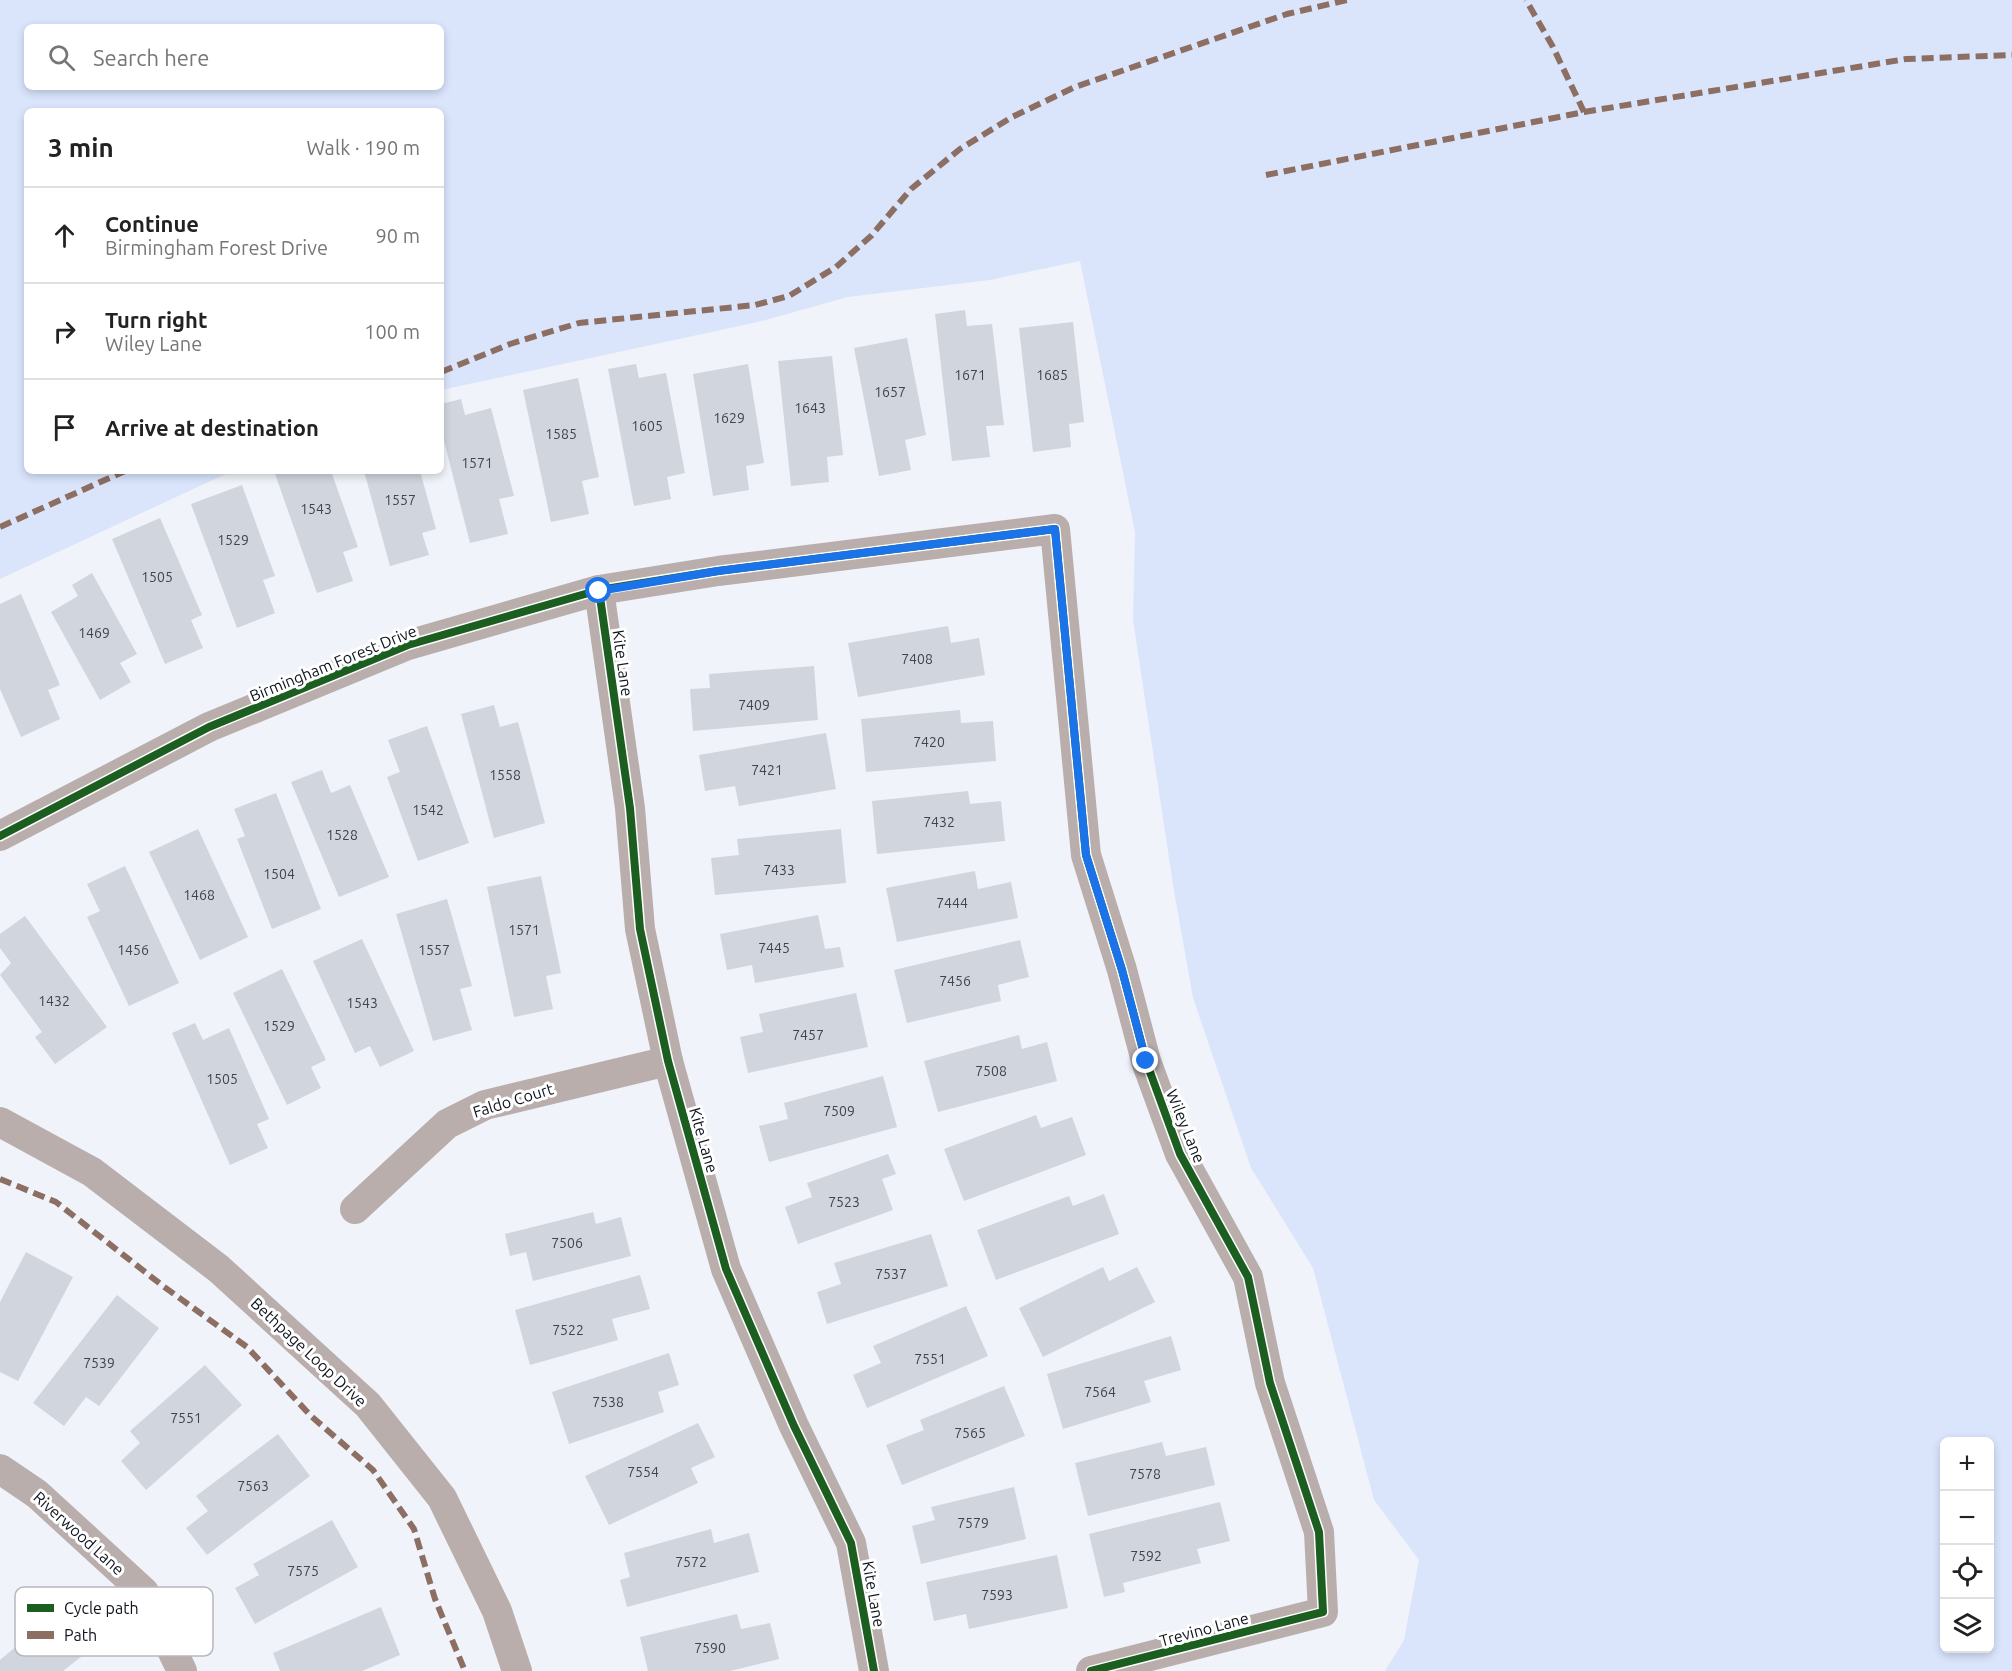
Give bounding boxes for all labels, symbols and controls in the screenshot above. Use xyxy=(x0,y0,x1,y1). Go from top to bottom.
search box xyxy=(24,24,444,90)
icon: search xyxy=(45,41,78,74)
text: Search here xyxy=(93,45,209,70)
text: 3 min xyxy=(48,133,114,162)
text: Walk · 190 m xyxy=(307,136,420,159)
text: Continue xyxy=(105,211,199,236)
icon: ahead xyxy=(48,219,81,252)
text: 90 m xyxy=(376,224,420,247)
text: Birmingham Forest Drive xyxy=(105,236,328,259)
text: Turn right xyxy=(105,307,207,332)
icon: right xyxy=(48,315,81,348)
text: 100 m xyxy=(364,320,420,343)
text: Wiley Lane xyxy=(105,332,202,355)
house number: 1671 xyxy=(954,367,986,383)
house number: 1685 xyxy=(1036,367,1068,383)
house number: 1657 xyxy=(874,384,906,400)
house number: 1643 xyxy=(794,400,826,416)
house number: 1629 xyxy=(713,410,745,426)
icon: arrive xyxy=(48,411,81,444)
text: Arrive at destination xyxy=(105,415,319,440)
house number: 1605 xyxy=(631,418,663,434)
house number: 1585 xyxy=(545,426,577,442)
house number: 1571 xyxy=(461,455,493,471)
house number: 1557 xyxy=(384,492,416,508)
house number: 1543 xyxy=(300,501,332,517)
house number: 1529 xyxy=(217,532,249,548)
house number: 1505 xyxy=(141,569,173,585)
route start xyxy=(585,577,611,603)
street label: Birmingham Forest Drive xyxy=(247,621,419,705)
house number: 1469 xyxy=(78,625,110,641)
street label: Kite Lane xyxy=(609,629,637,697)
house number: 7408 xyxy=(901,651,933,667)
house number: 7409 xyxy=(738,697,770,713)
house number: 7420 xyxy=(913,734,945,750)
house number: 7421 xyxy=(751,762,783,778)
house number: 1558 xyxy=(489,767,521,783)
house number: 1542 xyxy=(412,802,444,818)
house number: 7432 xyxy=(923,814,955,830)
house number: 1528 xyxy=(326,827,358,843)
house number: 7433 xyxy=(763,862,795,878)
house number: 1504 xyxy=(263,866,295,882)
house number: 1468 xyxy=(183,887,215,903)
house number: 7444 xyxy=(936,895,968,911)
house number: 1571 xyxy=(508,922,540,938)
house number: 7445 xyxy=(758,940,790,956)
house number: 1456 xyxy=(117,942,149,958)
house number: 1557 xyxy=(418,942,450,958)
house number: 7456 xyxy=(939,973,971,989)
house number: 1432 xyxy=(38,993,70,1009)
house number: 1543 xyxy=(346,995,378,1011)
house number: 1529 xyxy=(263,1018,295,1034)
house number: 7457 xyxy=(792,1027,824,1043)
route end xyxy=(1132,1047,1158,1073)
house number: 7508 xyxy=(975,1063,1007,1079)
house number: 1505 xyxy=(206,1071,238,1087)
street label: Faldo Court xyxy=(471,1079,556,1121)
street label: Wiley Lane xyxy=(1163,1087,1209,1165)
house number: 7509 xyxy=(823,1103,855,1119)
street label: Kite Lane xyxy=(686,1105,722,1175)
house number: 7523 xyxy=(828,1194,860,1210)
house number: 7506 xyxy=(551,1235,583,1251)
house number: 7537 xyxy=(875,1266,907,1282)
street label: Bethpage Loop Drive xyxy=(247,1294,371,1410)
house number: 7522 xyxy=(552,1322,584,1338)
house number: 7551 xyxy=(914,1351,946,1367)
house number: 7539 xyxy=(83,1355,115,1371)
house number: 7564 xyxy=(1084,1384,1116,1400)
house number: 7538 xyxy=(592,1394,624,1410)
house number: 7551 xyxy=(170,1410,202,1426)
house number: 7565 xyxy=(954,1425,986,1441)
map controls xyxy=(1940,1437,1994,1653)
button: + xyxy=(1940,1437,1994,1491)
house number: 7554 xyxy=(627,1464,659,1480)
house number: 7578 xyxy=(1129,1466,1161,1482)
house number: 7563 xyxy=(237,1478,269,1494)
street label: Riverwood Lane xyxy=(30,1488,128,1578)
button: − xyxy=(1940,1491,1994,1545)
house number: 7579 xyxy=(957,1515,989,1531)
button: locate xyxy=(1940,1545,1994,1599)
house number: 7592 xyxy=(1130,1548,1162,1564)
house number: 7572 xyxy=(675,1554,707,1570)
street label: Kite Lane xyxy=(859,1559,889,1629)
house number: 7575 xyxy=(287,1563,319,1579)
legend xyxy=(15,1587,213,1656)
house number: 7593 xyxy=(981,1587,1013,1603)
text: Cycle path xyxy=(64,1599,139,1617)
button: layers xyxy=(1940,1599,1994,1653)
street label: Trevino Lane xyxy=(1158,1608,1250,1650)
text: Path xyxy=(64,1626,97,1644)
house number: 7590 xyxy=(694,1640,726,1656)

